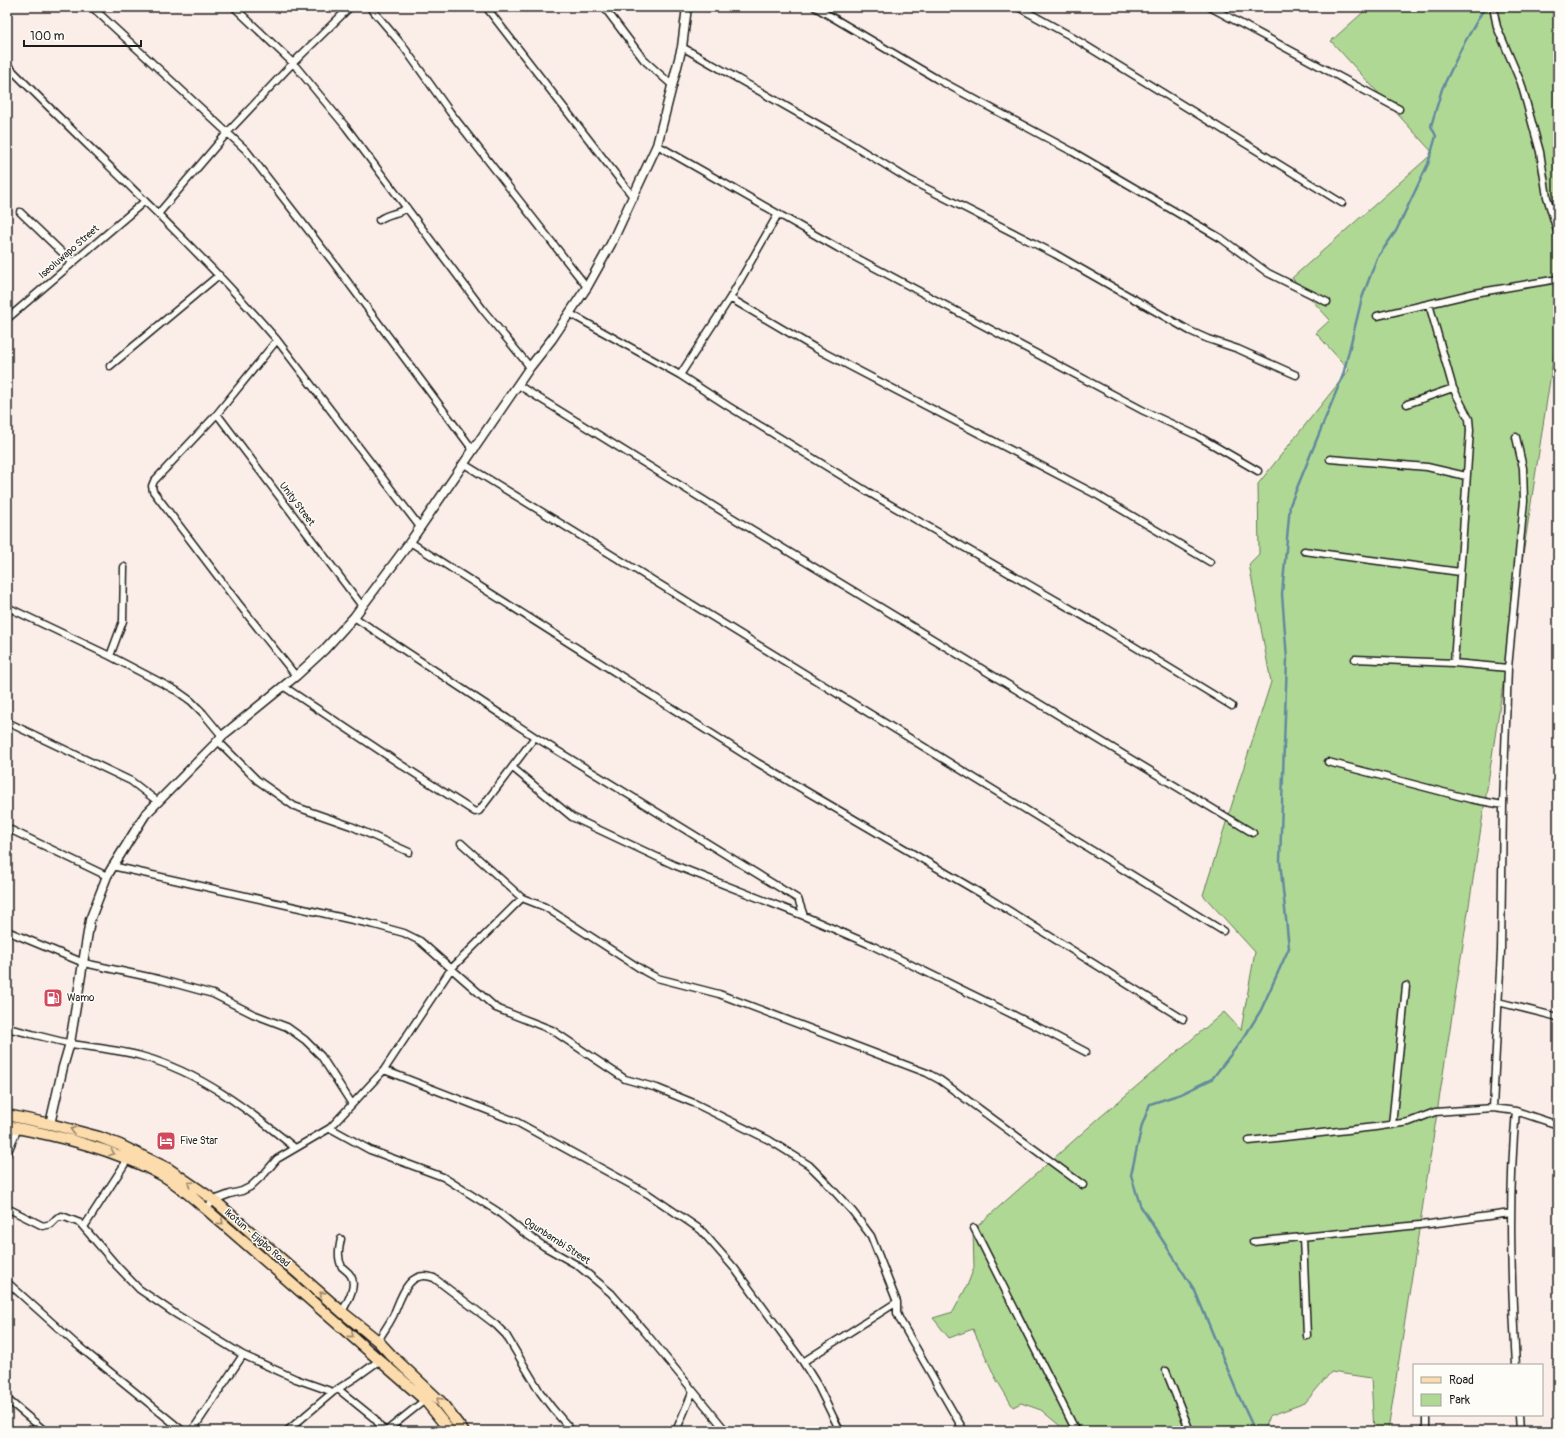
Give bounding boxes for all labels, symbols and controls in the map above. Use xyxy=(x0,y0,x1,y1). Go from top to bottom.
scale bar xyxy=(24,22,141,48)
text: 100 m xyxy=(30,29,65,44)
street label: Iseoluwapo Street xyxy=(36,222,102,281)
street label: Unity Street xyxy=(277,480,318,529)
fuel station icon: Wamo xyxy=(42,987,64,1009)
place label: Wamo xyxy=(67,992,95,1004)
one-way arrow xyxy=(70,1127,76,1135)
hotel icon: Five Star xyxy=(155,1130,177,1152)
place label: Five Star xyxy=(180,1135,218,1147)
one-way arrow xyxy=(109,1149,116,1157)
one-way arrow xyxy=(188,1182,195,1189)
street label: Ikotun - Ejigbo Road xyxy=(222,1206,292,1270)
street label: Ogunbambi Street xyxy=(522,1215,593,1267)
one-way arrow xyxy=(217,1218,224,1225)
one-way arrow xyxy=(319,1292,327,1299)
one-way arrow xyxy=(346,1331,354,1338)
legend xyxy=(1413,1364,1543,1416)
text: Road xyxy=(1449,1373,1474,1388)
text: Park xyxy=(1449,1393,1470,1408)
one-way arrow xyxy=(436,1397,444,1405)

